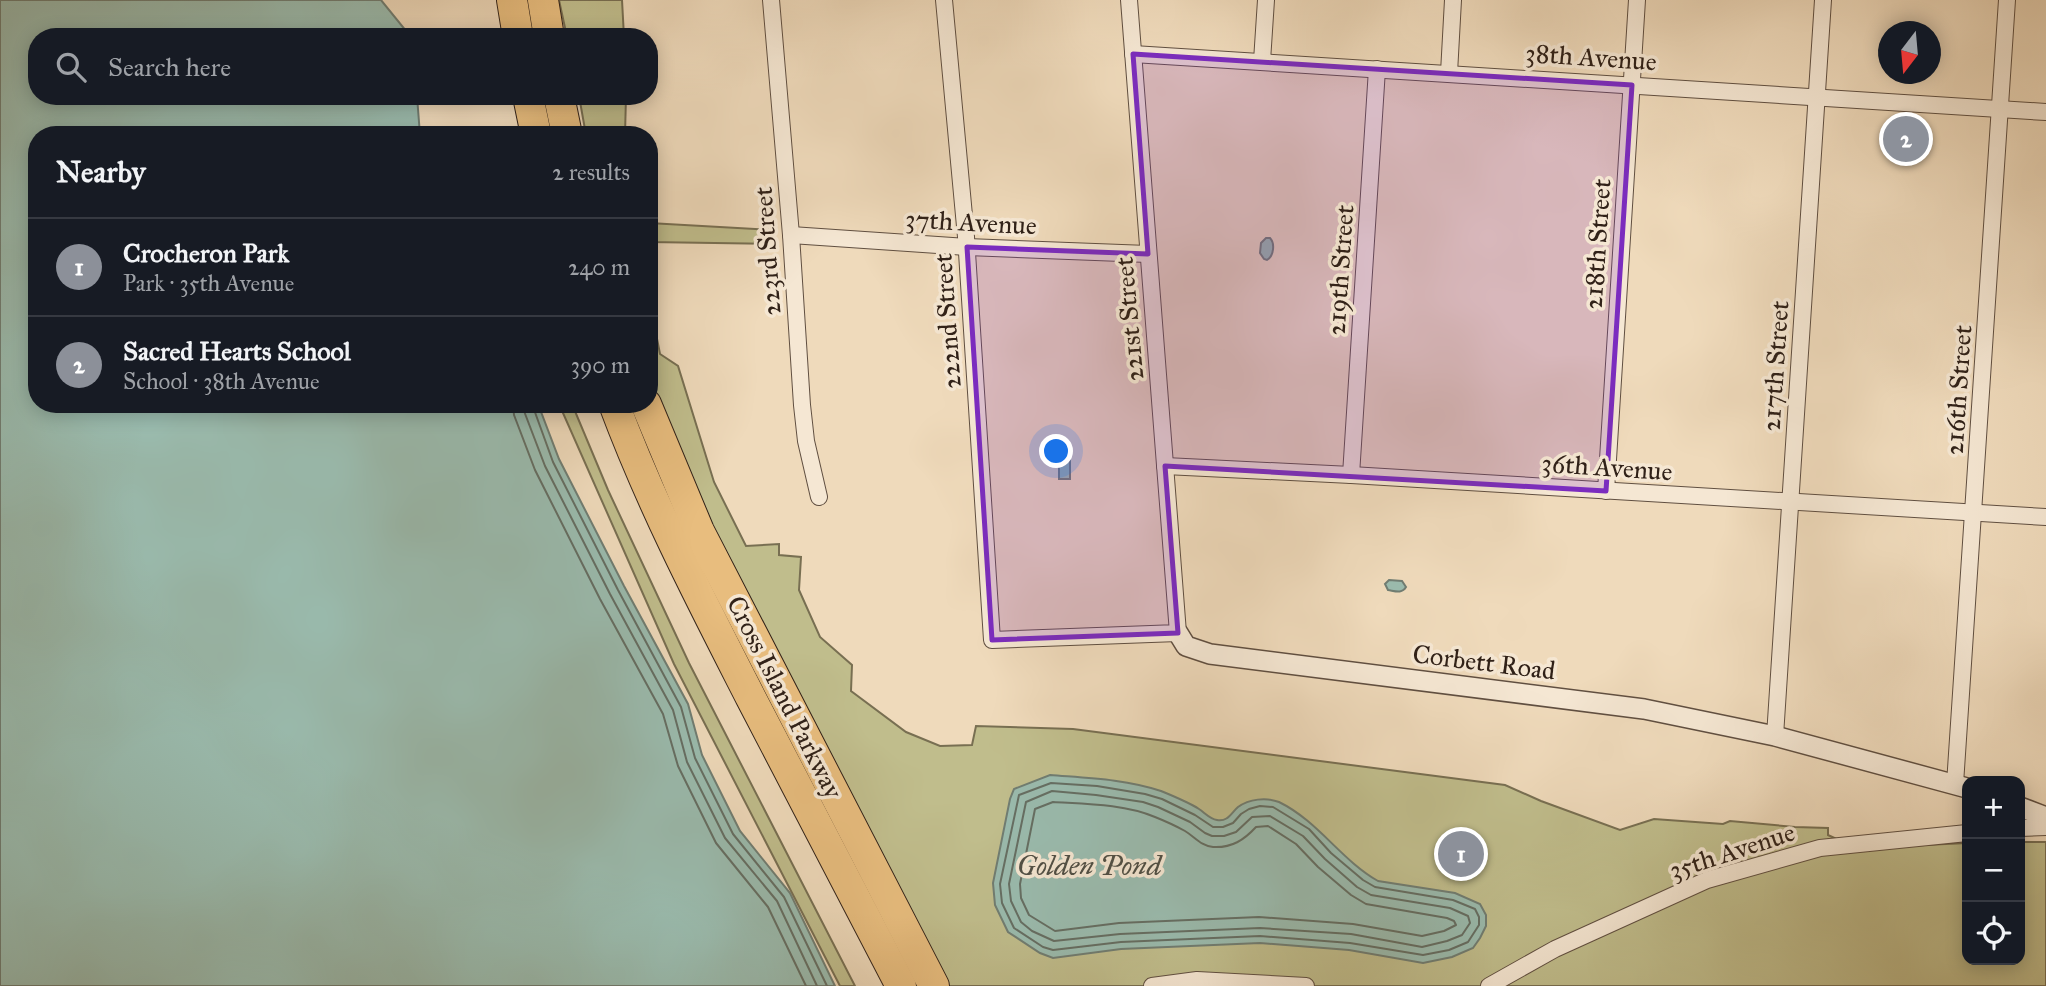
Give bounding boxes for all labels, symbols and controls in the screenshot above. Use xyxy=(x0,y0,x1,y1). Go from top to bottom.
north arrow xyxy=(1878,21,1941,84)
search box xyxy=(28,28,658,105)
street label: 38th Avenue xyxy=(1524,36,1658,78)
icon: search xyxy=(52,48,90,86)
text: Search here xyxy=(108,51,231,83)
pin: 2 xyxy=(1883,113,1929,165)
text: Nearby xyxy=(56,154,146,190)
text: 2 results xyxy=(552,158,630,186)
street label: 218th Street xyxy=(1576,178,1618,310)
street label: 223rd Street xyxy=(747,186,787,316)
street label: 37th Avenue xyxy=(904,203,1038,241)
street label: 219th Street xyxy=(1319,204,1361,336)
text: Crocheron Park xyxy=(123,237,289,269)
street label: 222nd Street xyxy=(926,252,968,390)
text: 1 xyxy=(74,253,84,281)
text: 240 m xyxy=(568,253,630,281)
street label: 221st Street xyxy=(1108,255,1150,383)
text: Park · 35th Avenue xyxy=(123,269,294,297)
street label: 217th Street xyxy=(1754,300,1796,432)
street label: 216th Street xyxy=(1937,324,1979,456)
text: Sacred Hearts School xyxy=(123,335,351,367)
text: 2 xyxy=(73,351,85,379)
text: 390 m xyxy=(571,351,630,379)
text: School · 38th Avenue xyxy=(123,367,320,395)
your location xyxy=(1039,434,1073,468)
street label: 36th Avenue xyxy=(1541,446,1674,488)
street label: Cross Island Parkway xyxy=(720,590,850,804)
street label: Corbett Road xyxy=(1411,637,1557,687)
map controls xyxy=(1962,776,2025,965)
button: + xyxy=(1962,776,2025,839)
street label: 35th Avenue xyxy=(1665,816,1799,886)
pin: 1 xyxy=(1438,828,1484,880)
button: − xyxy=(1962,839,2025,902)
water label: Golden Pond xyxy=(1017,848,1164,883)
button: locate xyxy=(1962,902,2025,965)

